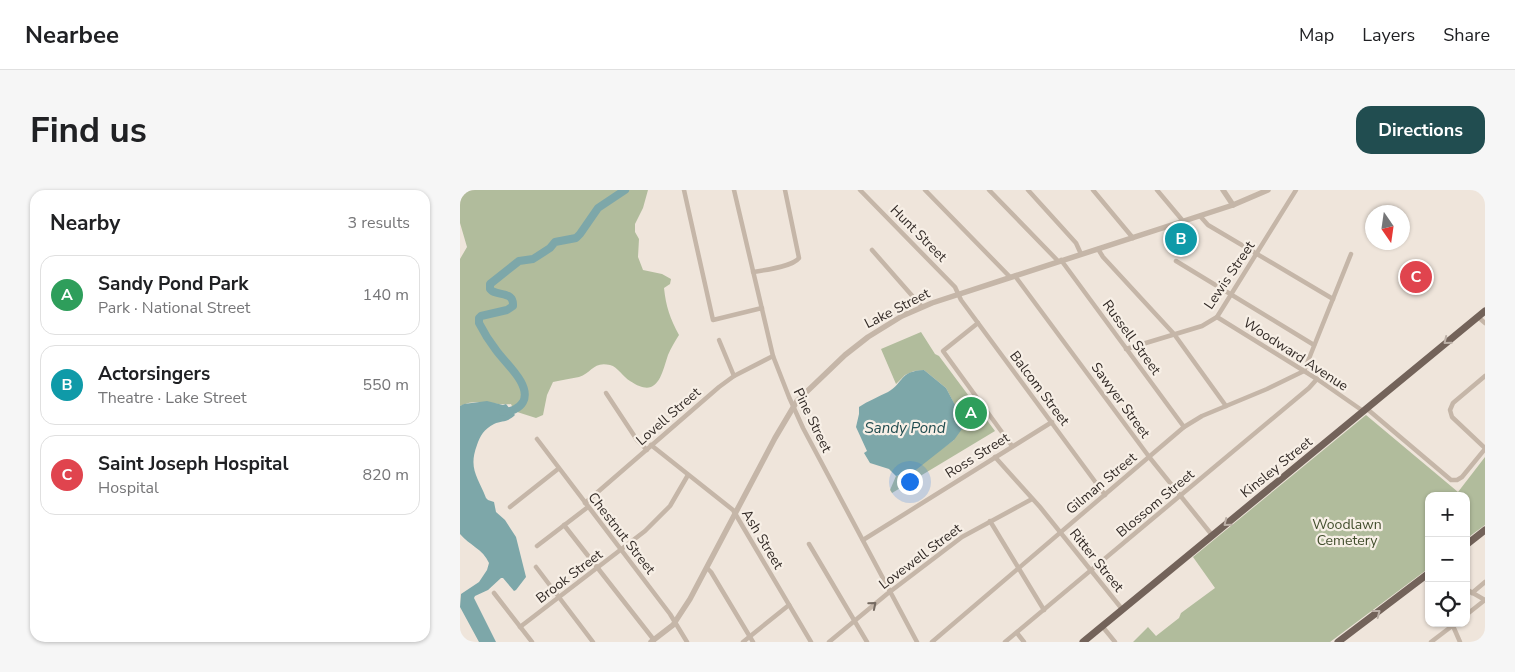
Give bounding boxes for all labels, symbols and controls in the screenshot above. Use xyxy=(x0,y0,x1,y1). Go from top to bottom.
text: Nearbee xyxy=(25,19,119,51)
text: Map xyxy=(1299,23,1334,47)
text: Layers xyxy=(1362,23,1415,47)
text: Share xyxy=(1443,23,1490,47)
button: Directions xyxy=(1356,106,1485,154)
text: Find us xyxy=(30,107,147,154)
street label: Hunt Street xyxy=(886,201,951,266)
north arrow xyxy=(1365,205,1410,250)
text: Nearby xyxy=(50,209,120,237)
text: 3 results xyxy=(348,212,410,234)
pin: B xyxy=(1165,220,1197,258)
street label: Lewis Street xyxy=(1200,237,1259,313)
pin: C xyxy=(1400,258,1432,296)
text: Sandy Pond Park xyxy=(98,271,249,297)
text: A xyxy=(61,284,73,306)
text: 140 m xyxy=(362,284,409,306)
street label: Lake Street xyxy=(861,284,933,333)
street label: Russell Street xyxy=(1098,296,1165,379)
text: Park · National Street xyxy=(98,297,250,319)
street label: Woodward Avenue xyxy=(1240,313,1352,396)
one-way arrow xyxy=(1444,336,1453,344)
street label: Balcom Street xyxy=(1005,347,1074,430)
street label: Sawyer Street xyxy=(1087,359,1155,442)
text: Actorsingers xyxy=(98,361,210,387)
text: B xyxy=(61,374,73,396)
text: 550 m xyxy=(362,374,409,396)
street label: Lovell Street xyxy=(632,383,705,450)
street label: Pine Street xyxy=(789,385,836,456)
text: Theatre · Lake Street xyxy=(98,387,247,409)
pin: A xyxy=(955,394,987,432)
water label: Sandy Pond xyxy=(865,418,946,438)
street label: Ross Street xyxy=(942,428,1013,483)
street label: Kinsley Street xyxy=(1236,433,1316,502)
street label: Gilman Street xyxy=(1062,448,1141,519)
text: Saint Joseph Hospital xyxy=(98,451,289,477)
text: C xyxy=(62,464,72,486)
text: 820 m xyxy=(362,464,409,486)
street label: Blossom Street xyxy=(1112,465,1198,542)
your location xyxy=(897,469,923,495)
text: Hospital xyxy=(98,477,159,499)
street label: Chestnut Street xyxy=(584,488,660,578)
map controls xyxy=(1425,492,1470,627)
button: + xyxy=(1425,492,1470,537)
street label: Ash Street xyxy=(737,506,788,573)
park label: Woodlawn Cemetery xyxy=(1312,515,1382,550)
one-way arrow xyxy=(1224,517,1233,525)
street label: Lovewell Street xyxy=(875,519,966,594)
street label: Ritter Street xyxy=(1065,525,1128,596)
button: − xyxy=(1425,537,1470,582)
street label: Brook Street xyxy=(532,545,607,608)
button: locate xyxy=(1425,582,1470,627)
one-way arrow xyxy=(867,603,876,611)
one-way arrow xyxy=(1371,610,1380,618)

